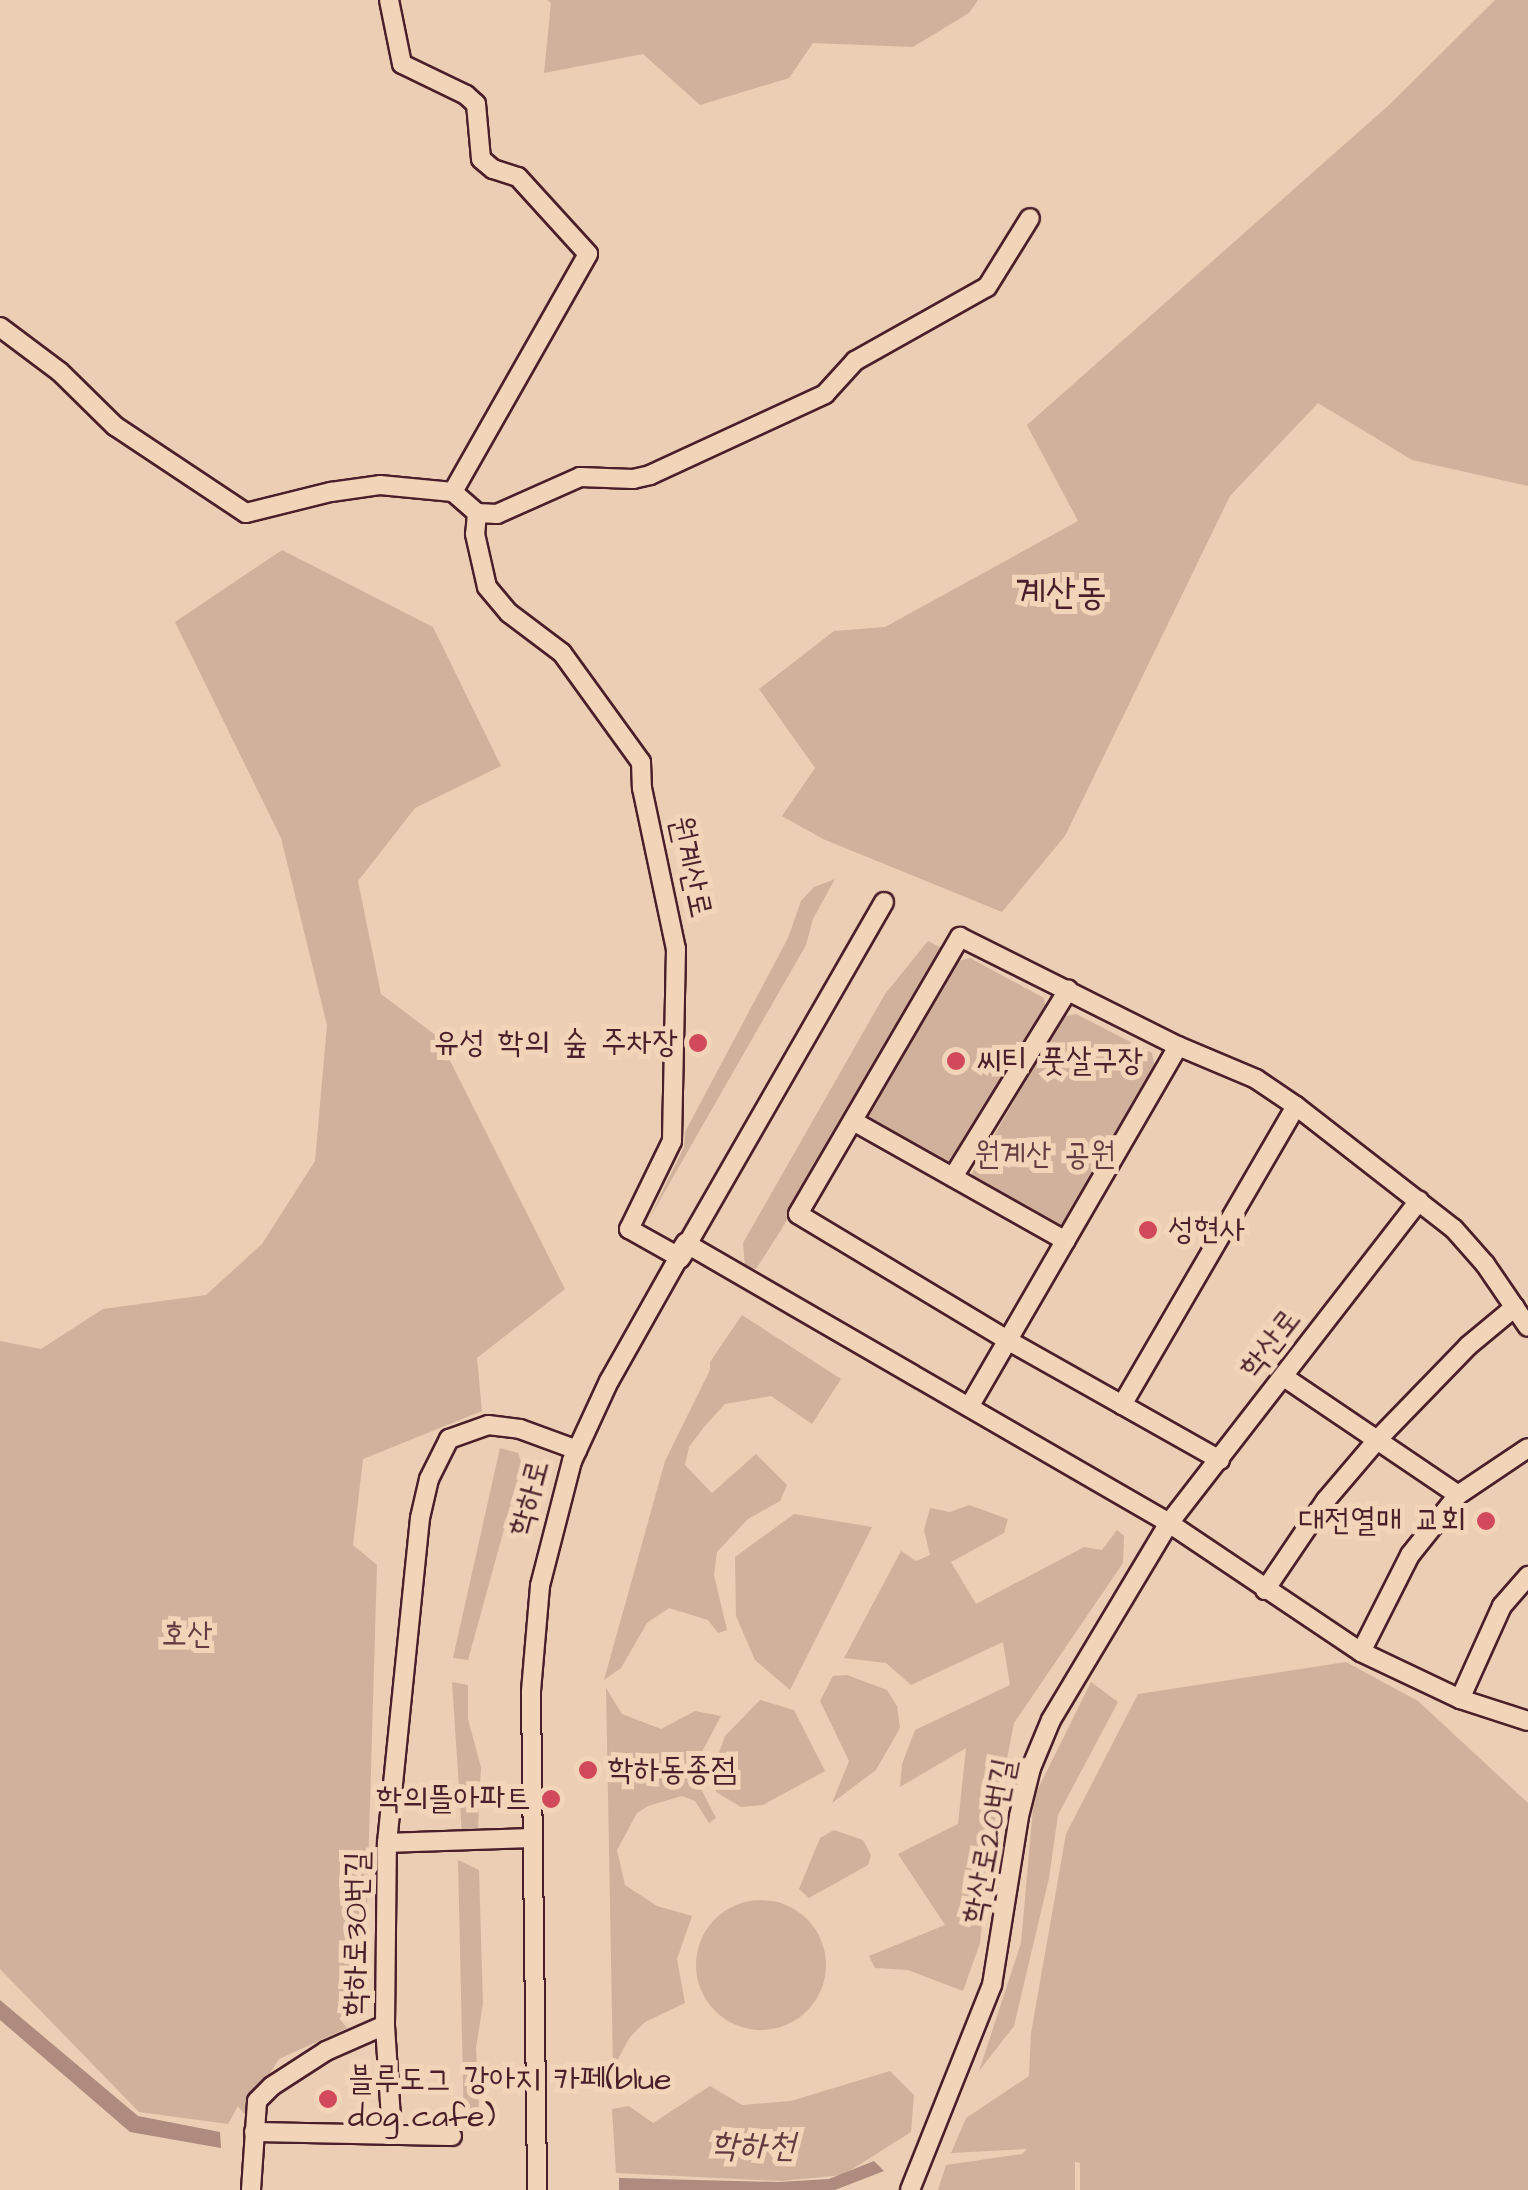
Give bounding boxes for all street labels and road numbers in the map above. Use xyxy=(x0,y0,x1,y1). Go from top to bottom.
street label: 원계산로 xyxy=(661,813,719,921)
street label: 학산로 xyxy=(1232,1302,1310,1386)
street label: 학하로 xyxy=(501,1456,559,1540)
street label: 학산로20번길 xyxy=(955,1755,1025,1927)
street label: 학하로30번길 xyxy=(336,1851,378,2017)

